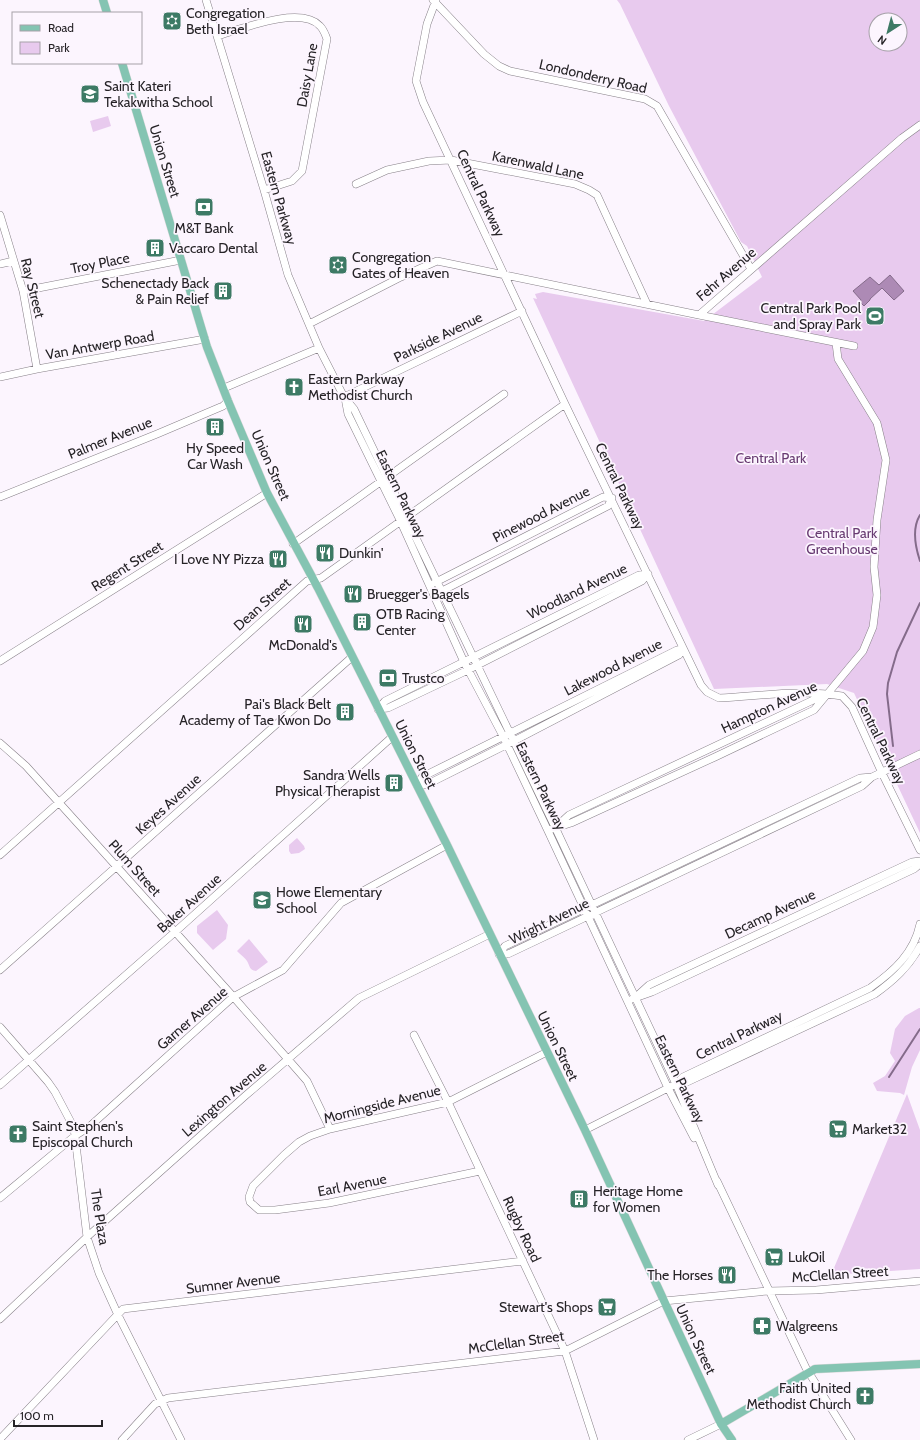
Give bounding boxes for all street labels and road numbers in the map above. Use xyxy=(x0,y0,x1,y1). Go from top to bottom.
street label: Daisy Lane xyxy=(293,42,321,108)
street label: Londonderry Road xyxy=(537,55,649,97)
street label: Union Street xyxy=(145,122,185,200)
street label: Central Parkway xyxy=(453,146,509,240)
street label: Karenwald Lane xyxy=(490,146,586,184)
street label: Eastern Parkway xyxy=(257,149,301,247)
street label: Fehr Avenue xyxy=(692,243,760,305)
street label: Troy Place xyxy=(69,248,131,278)
street label: Ray Street xyxy=(17,256,49,320)
street label: Parkside Avenue xyxy=(391,308,485,366)
street label: Van Antwerp Road xyxy=(44,327,156,363)
street label: Palmer Avenue xyxy=(65,413,155,463)
street label: Union Street xyxy=(247,427,295,503)
street label: Central Parkway xyxy=(591,440,649,532)
street label: Eastern Parkway xyxy=(372,447,430,541)
street label: Pinewood Avenue xyxy=(489,482,593,546)
street label: Regent Street xyxy=(88,537,166,595)
street label: Woodland Avenue xyxy=(524,559,630,623)
street label: Dean Street xyxy=(230,573,295,634)
street label: Lakewood Avenue xyxy=(561,635,665,699)
street label: Hampton Avenue xyxy=(718,677,820,737)
street label: Central Parkway xyxy=(852,695,910,787)
street label: Union Street xyxy=(391,716,441,792)
street label: Eastern Parkway xyxy=(512,739,570,833)
street label: Keyes Avenue xyxy=(132,770,204,838)
street label: Plum Street xyxy=(105,836,165,900)
street label: Baker Avenue xyxy=(153,869,225,937)
street label: Decamp Avenue xyxy=(722,885,818,943)
street label: Wright Avenue xyxy=(506,894,592,948)
street label: Garner Avenue xyxy=(153,982,231,1054)
street label: Central Parkway xyxy=(693,1006,785,1064)
street label: Union Street xyxy=(533,1008,583,1084)
street label: Eastern Parkway xyxy=(651,1032,709,1126)
street label: Lexington Avenue xyxy=(178,1057,270,1141)
street label: Morningside Avenue xyxy=(322,1081,442,1127)
street label: Earl Avenue xyxy=(316,1170,388,1200)
street label: The Plaza xyxy=(87,1188,113,1247)
street label: Rugby Road xyxy=(499,1193,545,1265)
street label: McClellan Street xyxy=(791,1262,889,1286)
street label: Sumner Avenue xyxy=(185,1268,281,1298)
street label: Union Street xyxy=(672,1301,720,1377)
street label: McClellan Street xyxy=(467,1326,565,1358)

